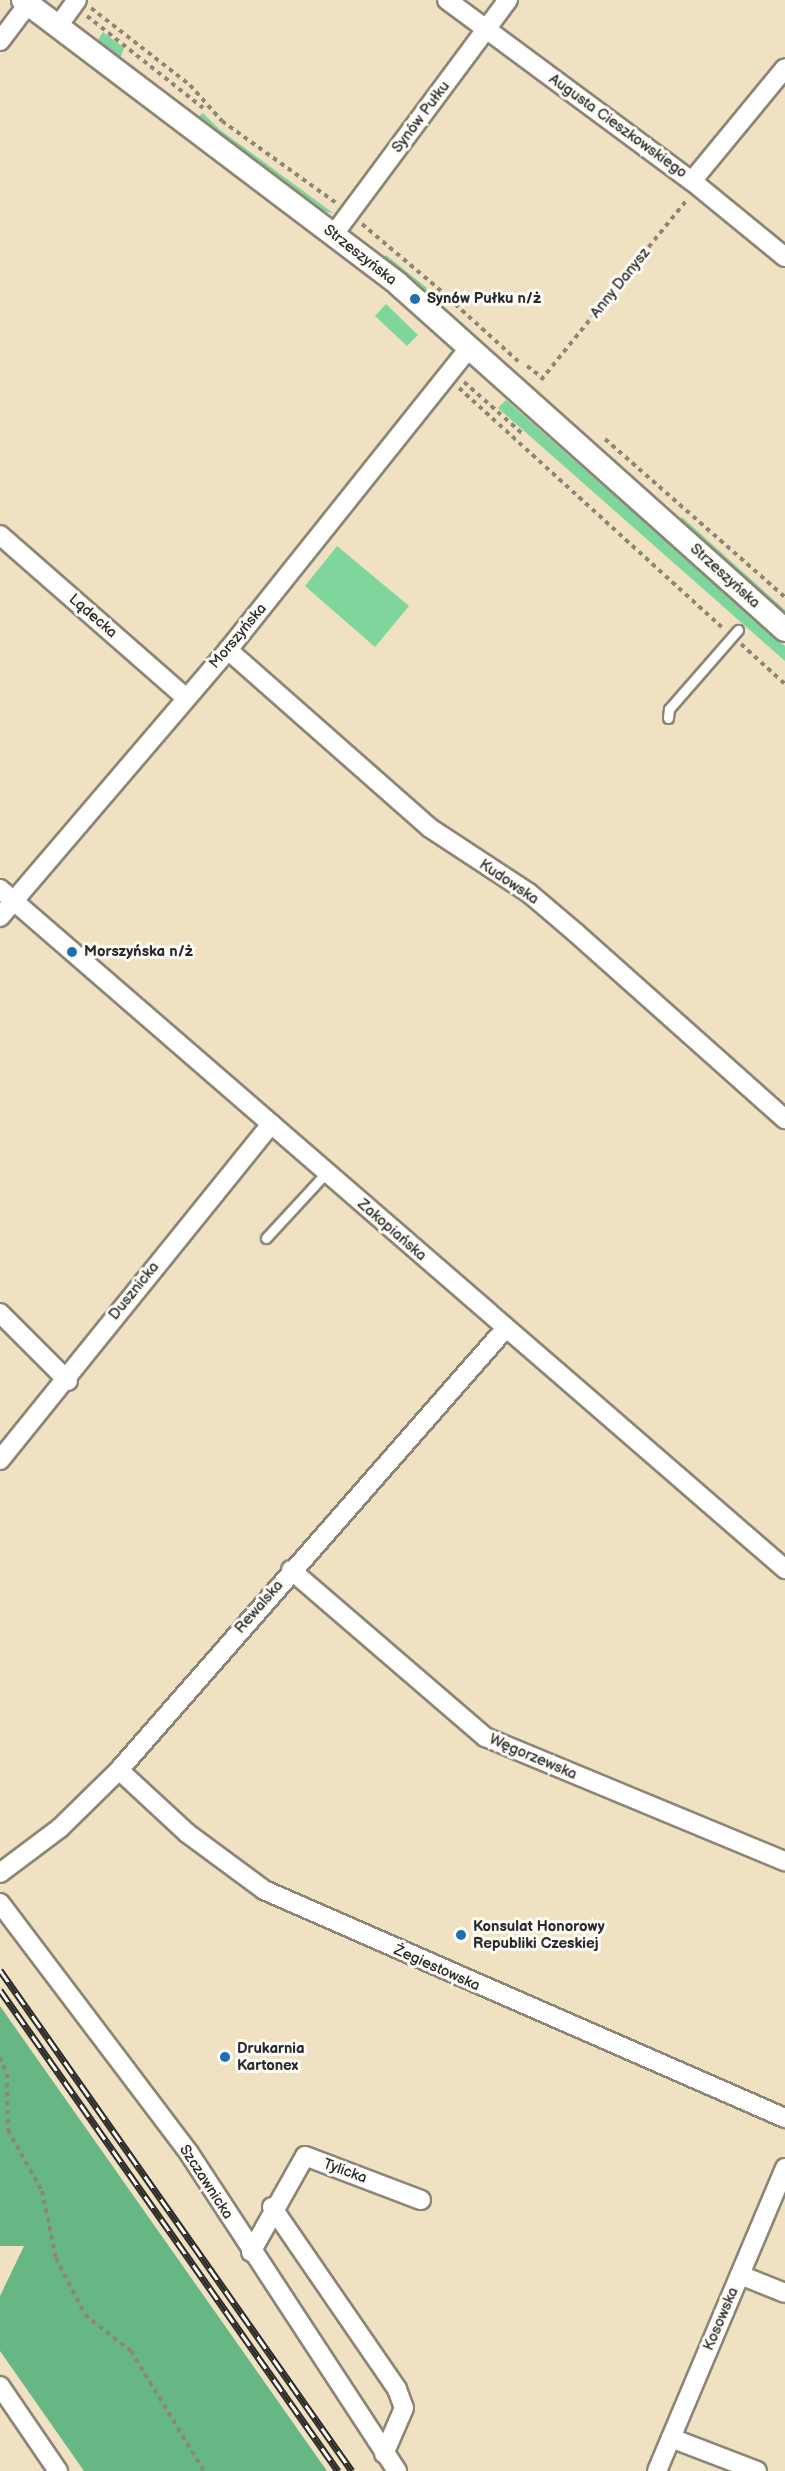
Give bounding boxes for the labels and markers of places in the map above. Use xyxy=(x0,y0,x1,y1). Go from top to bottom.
place label: Synów Pułku n/ż xyxy=(427,290,541,308)
marker: Synów Pułku n/ż xyxy=(408,292,422,306)
place label: Morszyńska n/ż xyxy=(84,943,193,961)
marker: Morszyńska n/ż xyxy=(65,945,79,959)
place label: Konsulat Honorowy Republiki Czeskiej xyxy=(473,1917,605,1952)
marker: Konsulat Honorowy Republiki Czeskiej xyxy=(454,1928,468,1942)
place label: Drukarnia Kartonex xyxy=(237,2039,305,2074)
marker: Drukarnia Kartonex xyxy=(218,2050,232,2064)

